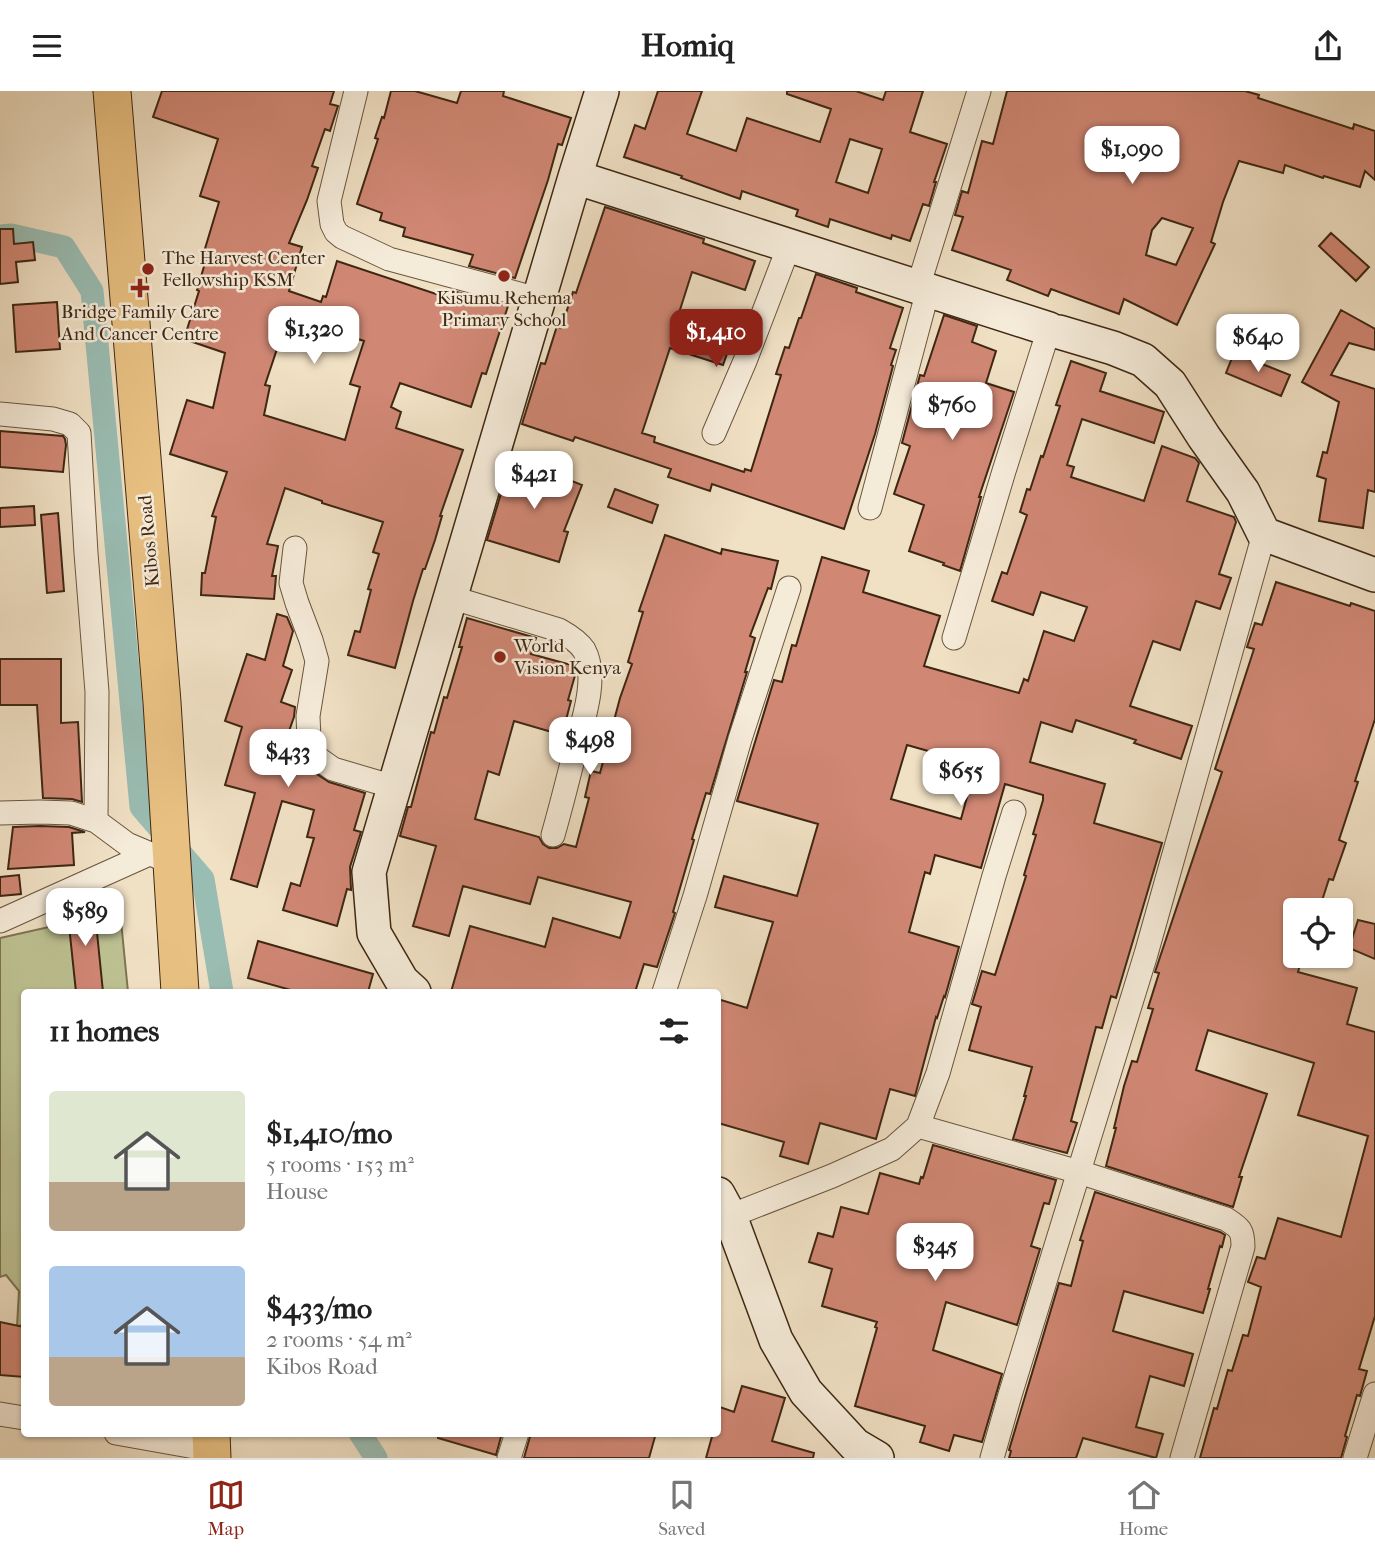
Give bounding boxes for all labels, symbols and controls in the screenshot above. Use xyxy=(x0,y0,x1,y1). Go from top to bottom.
icon: menu xyxy=(28,27,66,65)
text: Homiq xyxy=(641,27,734,64)
icon: share xyxy=(1309,27,1347,65)
pin: $1,090 xyxy=(1075,127,1189,186)
text: $1,090 xyxy=(1100,135,1164,162)
place label: The Harvest Center Fellowship KSM xyxy=(162,247,326,291)
marker: The Harvest Center Fellowship KSM xyxy=(140,261,156,277)
marker: Kisumu Rehema Primary School xyxy=(496,268,512,284)
marker: Bridge Family Care And Cancer Centre xyxy=(130,278,150,298)
place label: Kisumu Rehema Primary School xyxy=(436,287,572,331)
place label: Bridge Family Care And Cancer Centre xyxy=(60,301,219,345)
pin: $1,320 xyxy=(257,307,371,366)
pin: $1,410 xyxy=(659,309,773,369)
text: $1,320 xyxy=(284,315,344,342)
pin: $640 xyxy=(1217,315,1299,374)
text: $1,410 xyxy=(686,318,746,345)
text: $640 xyxy=(1232,323,1284,350)
pin: $760 xyxy=(911,383,993,442)
text: $760 xyxy=(928,391,976,418)
pin: $421 xyxy=(493,451,575,511)
text: $421 xyxy=(511,460,557,487)
street label: Kibos Road xyxy=(134,493,164,588)
place label: World Vision Kenya xyxy=(513,635,621,679)
marker: World Vision Kenya xyxy=(492,649,508,665)
pin: $498 xyxy=(549,717,631,777)
text: $498 xyxy=(565,726,615,753)
pin: $433 xyxy=(247,729,329,789)
text: $433 xyxy=(265,738,311,765)
pin: $655 xyxy=(920,749,1002,808)
text: $655 xyxy=(939,757,983,784)
pin: $589 xyxy=(44,889,126,948)
text: $589 xyxy=(62,897,108,924)
map controls xyxy=(1283,898,1353,968)
button: locate xyxy=(1283,898,1353,968)
icon: filters xyxy=(655,1012,693,1050)
text: 11 homes xyxy=(49,1014,159,1049)
text: $1,410/mo xyxy=(266,1116,392,1151)
icon: home xyxy=(105,1119,189,1203)
text: 5 rooms · 153 m² xyxy=(266,1151,414,1178)
text: House xyxy=(266,1178,328,1205)
pin: $345 xyxy=(894,1223,976,1283)
text: $345 xyxy=(912,1232,958,1259)
text: $433/mo xyxy=(266,1291,372,1326)
icon: home xyxy=(105,1294,189,1378)
text: 2 rooms · 54 m² xyxy=(266,1326,412,1353)
text: Kibos Road xyxy=(266,1353,378,1380)
tab: Map xyxy=(207,1476,245,1540)
tab: Saved xyxy=(658,1476,705,1540)
tab: Home xyxy=(1119,1476,1168,1540)

